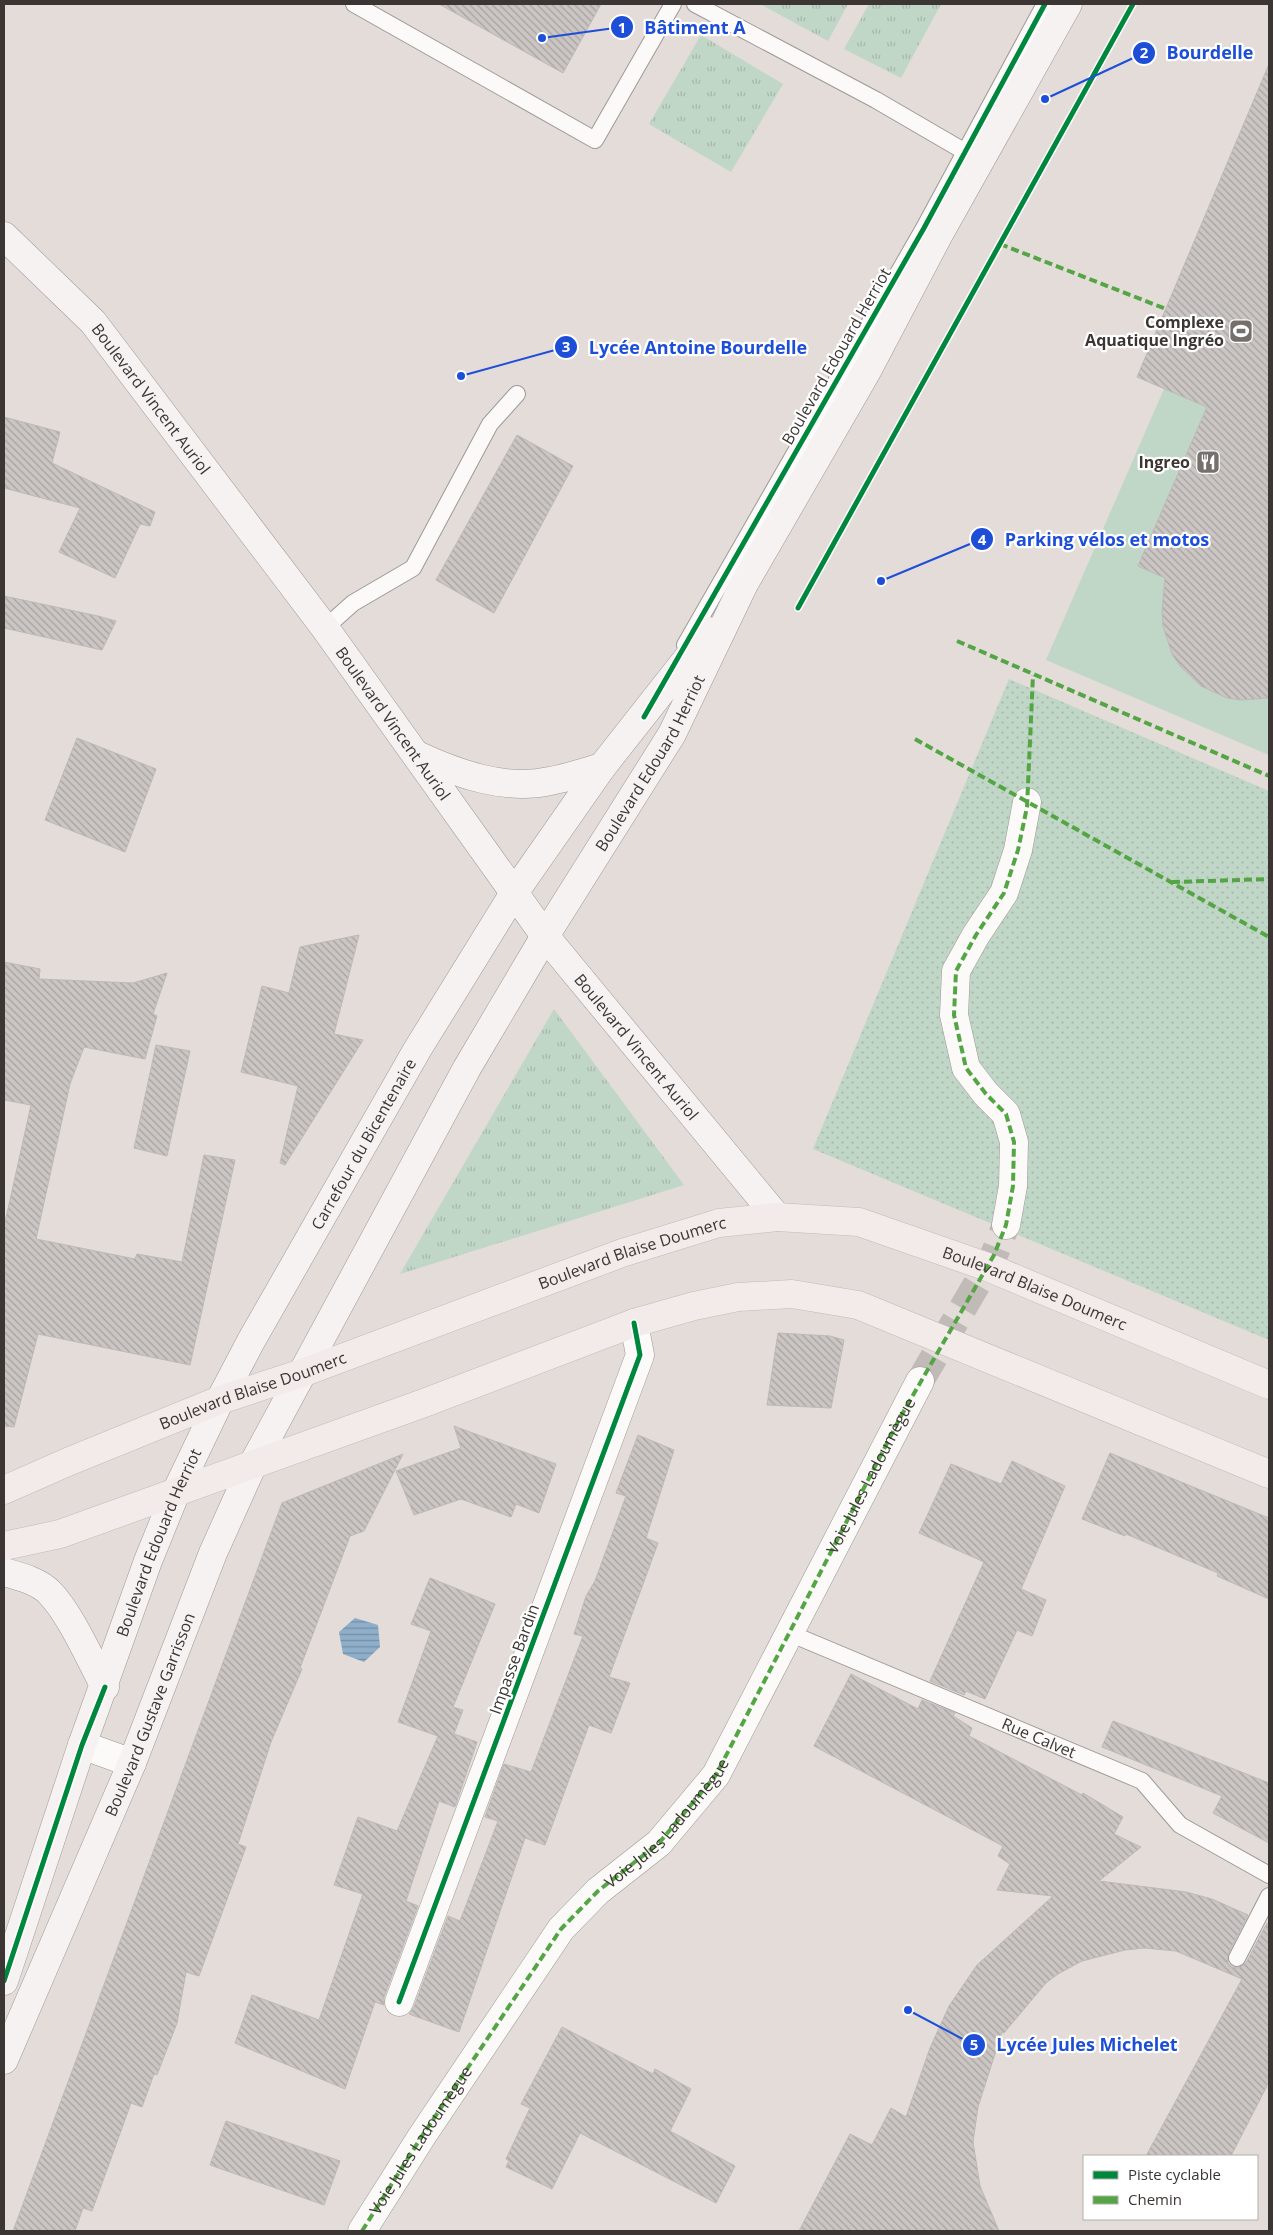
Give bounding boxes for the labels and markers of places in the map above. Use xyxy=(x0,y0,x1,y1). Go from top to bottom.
callout: Bâtiment A xyxy=(609,11,756,44)
callout: Bourdelle xyxy=(1132,37,1264,70)
place label: Complexe Aquatique Ingréo xyxy=(1085,311,1224,351)
sports icon: Complexe Aquatique Ingréo xyxy=(1228,318,1254,344)
callout: Lycée Antoine Bourdelle xyxy=(553,331,817,364)
restaurant icon: Ingreo xyxy=(1195,449,1221,475)
place label: Ingreo xyxy=(1139,451,1190,473)
callout: Parking vélos et motos xyxy=(970,523,1220,556)
callout: Lycée Jules Michelet xyxy=(962,2028,1188,2061)

